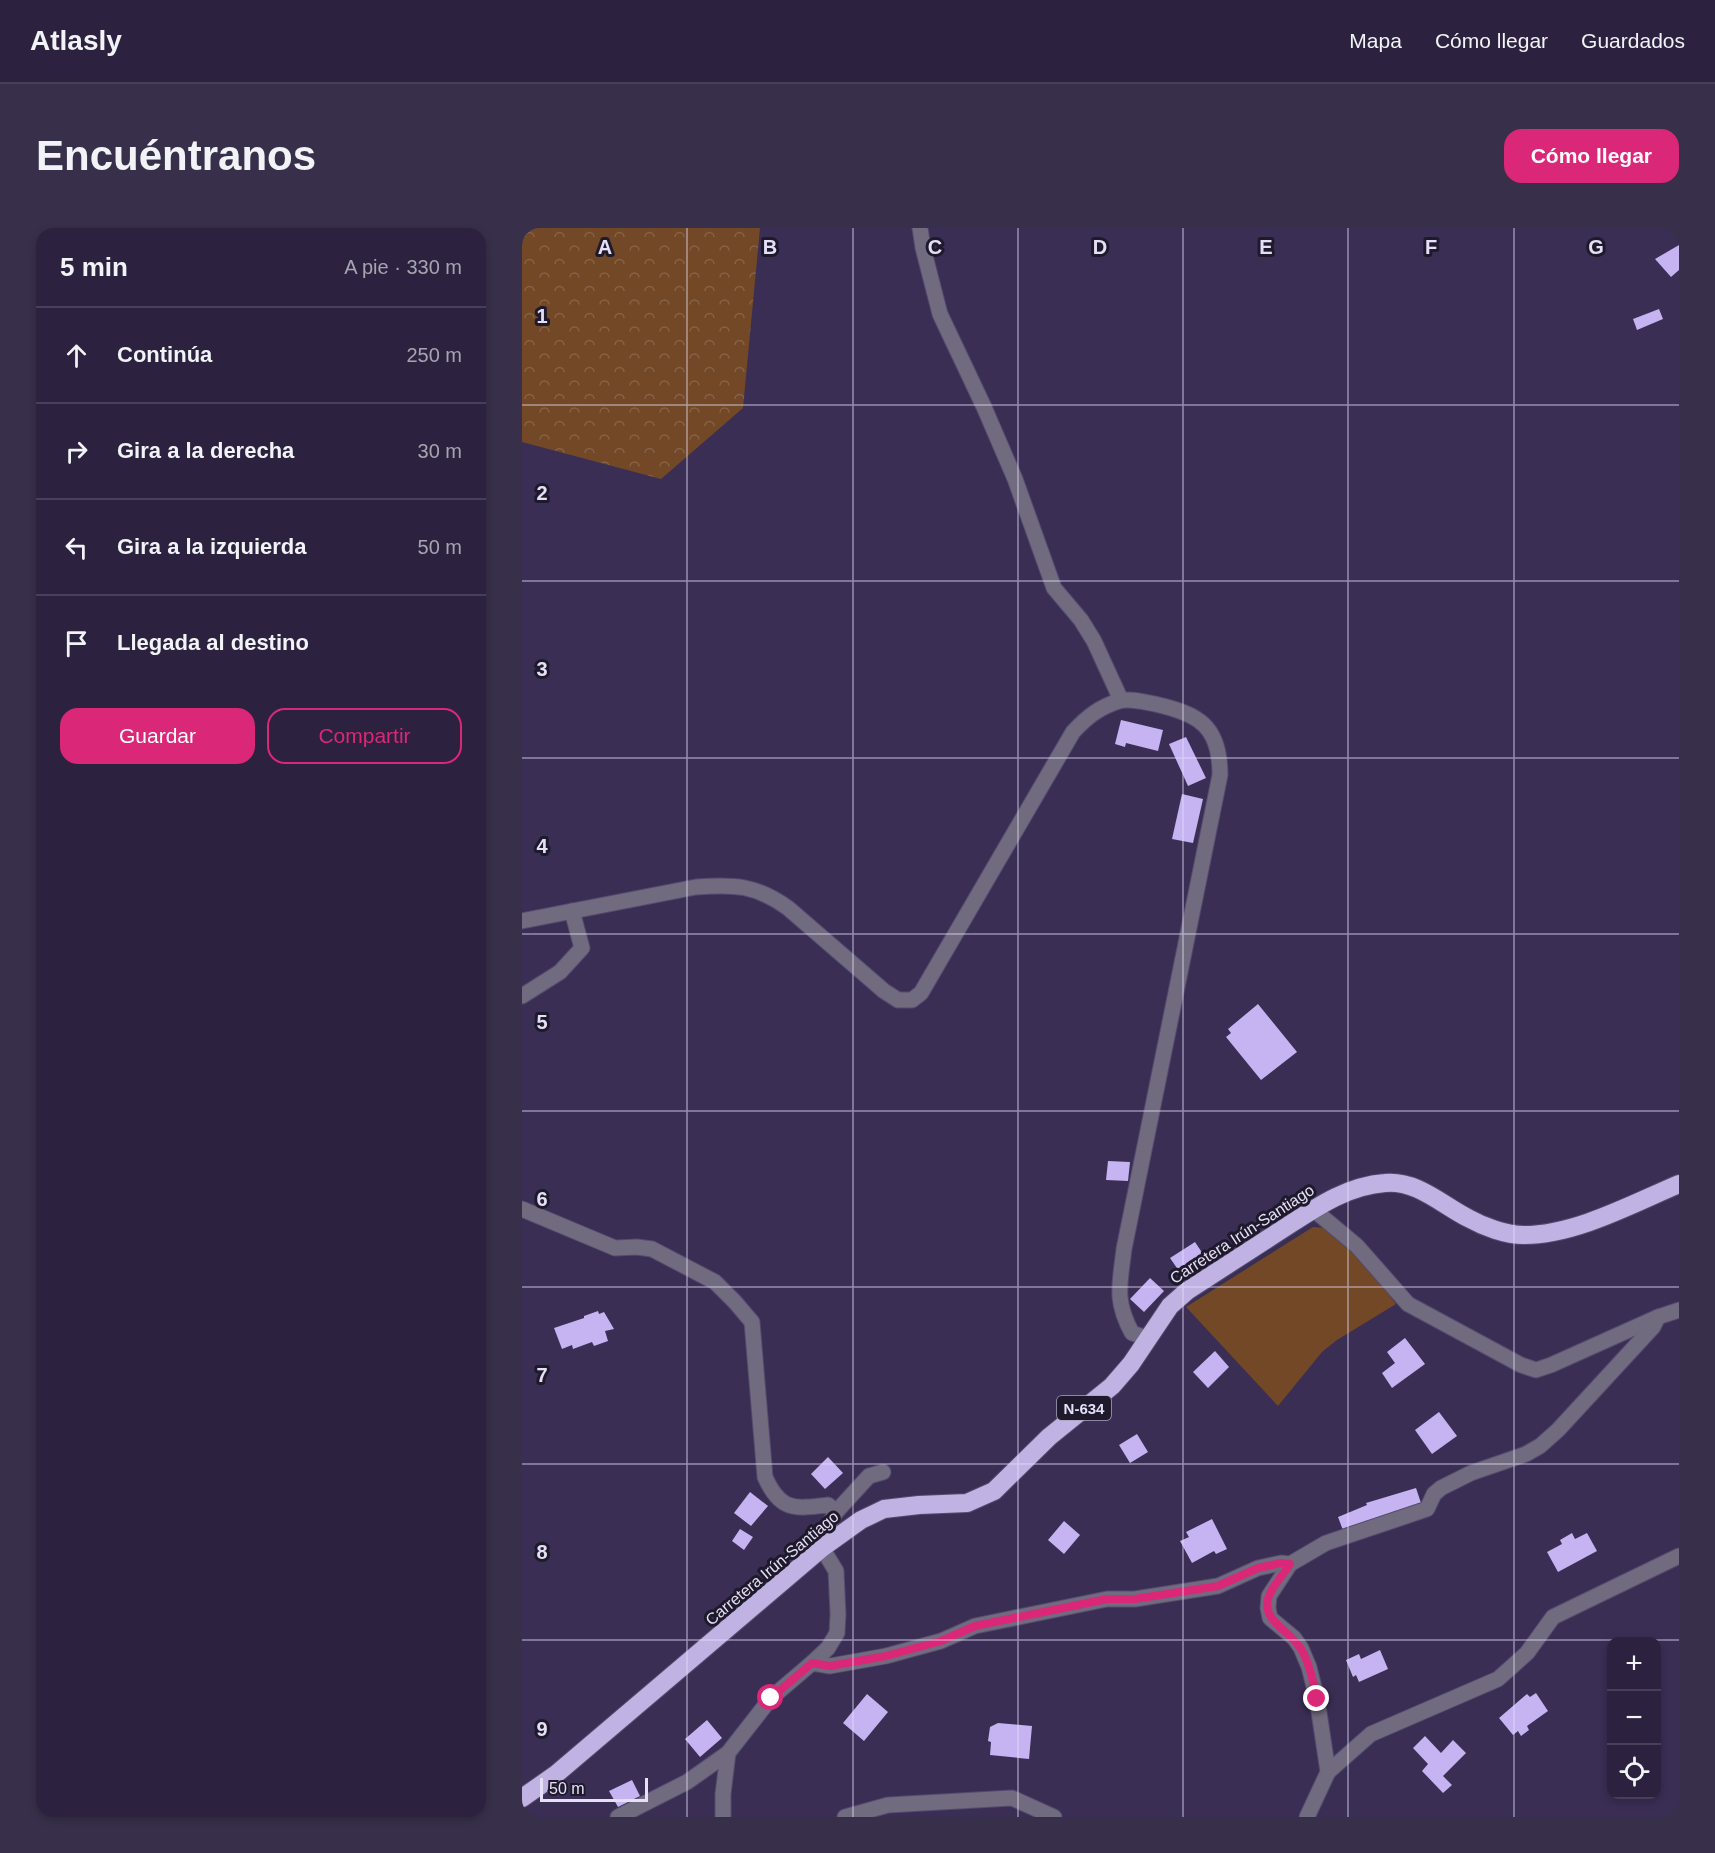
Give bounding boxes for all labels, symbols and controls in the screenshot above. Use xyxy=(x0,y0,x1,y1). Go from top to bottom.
text: Atlasly xyxy=(30,25,122,56)
text: Mapa xyxy=(1349,29,1402,52)
text: Cómo llegar xyxy=(1435,29,1548,52)
text: Guardados xyxy=(1581,29,1685,52)
button: Cómo llegar xyxy=(1504,129,1679,183)
text: Encuéntranos xyxy=(36,132,316,179)
text: A xyxy=(598,236,612,258)
text: B xyxy=(763,236,777,258)
text: C xyxy=(928,236,942,258)
text: D xyxy=(1093,236,1107,258)
text: E xyxy=(1259,236,1273,258)
text: F xyxy=(1425,236,1437,258)
text: G xyxy=(1588,236,1604,258)
text: 5 min xyxy=(60,252,128,282)
text: A pie · 330 m xyxy=(344,256,462,278)
text: 1 xyxy=(536,305,548,327)
icon: ahead xyxy=(60,339,93,372)
text: Continúa xyxy=(117,342,212,367)
text: 250 m xyxy=(406,344,462,366)
icon: right xyxy=(60,435,93,468)
text: Gira a la derecha xyxy=(117,438,294,463)
text: 30 m xyxy=(418,440,462,462)
text: 2 xyxy=(536,482,548,504)
icon: left xyxy=(60,531,93,564)
text: Gira a la izquierda xyxy=(117,534,307,559)
text: 50 m xyxy=(418,536,462,558)
icon: arrive xyxy=(60,627,93,660)
text: Llegada al destino xyxy=(117,630,309,655)
text: 3 xyxy=(536,658,548,680)
button: Guardar xyxy=(60,708,255,764)
button: Compartir xyxy=(267,708,462,764)
text: 4 xyxy=(536,835,548,857)
text: 5 xyxy=(536,1011,548,1033)
street label: Carretera Irún-Santiago xyxy=(1167,1181,1317,1287)
text: 6 xyxy=(536,1188,548,1210)
text: 7 xyxy=(536,1364,548,1386)
road number: N-634 xyxy=(1057,1396,1111,1420)
street label: Carretera Irún-Santiago xyxy=(702,1507,842,1629)
text: 8 xyxy=(536,1541,548,1563)
map controls xyxy=(1607,1637,1661,1799)
button: + xyxy=(1607,1637,1661,1691)
route start xyxy=(757,1684,783,1710)
route end xyxy=(1303,1685,1329,1711)
button: − xyxy=(1607,1691,1661,1745)
text: 9 xyxy=(536,1718,548,1740)
button: locate xyxy=(1607,1745,1661,1799)
scale bar xyxy=(540,1775,648,1802)
text: 50 m xyxy=(549,1780,585,1797)

